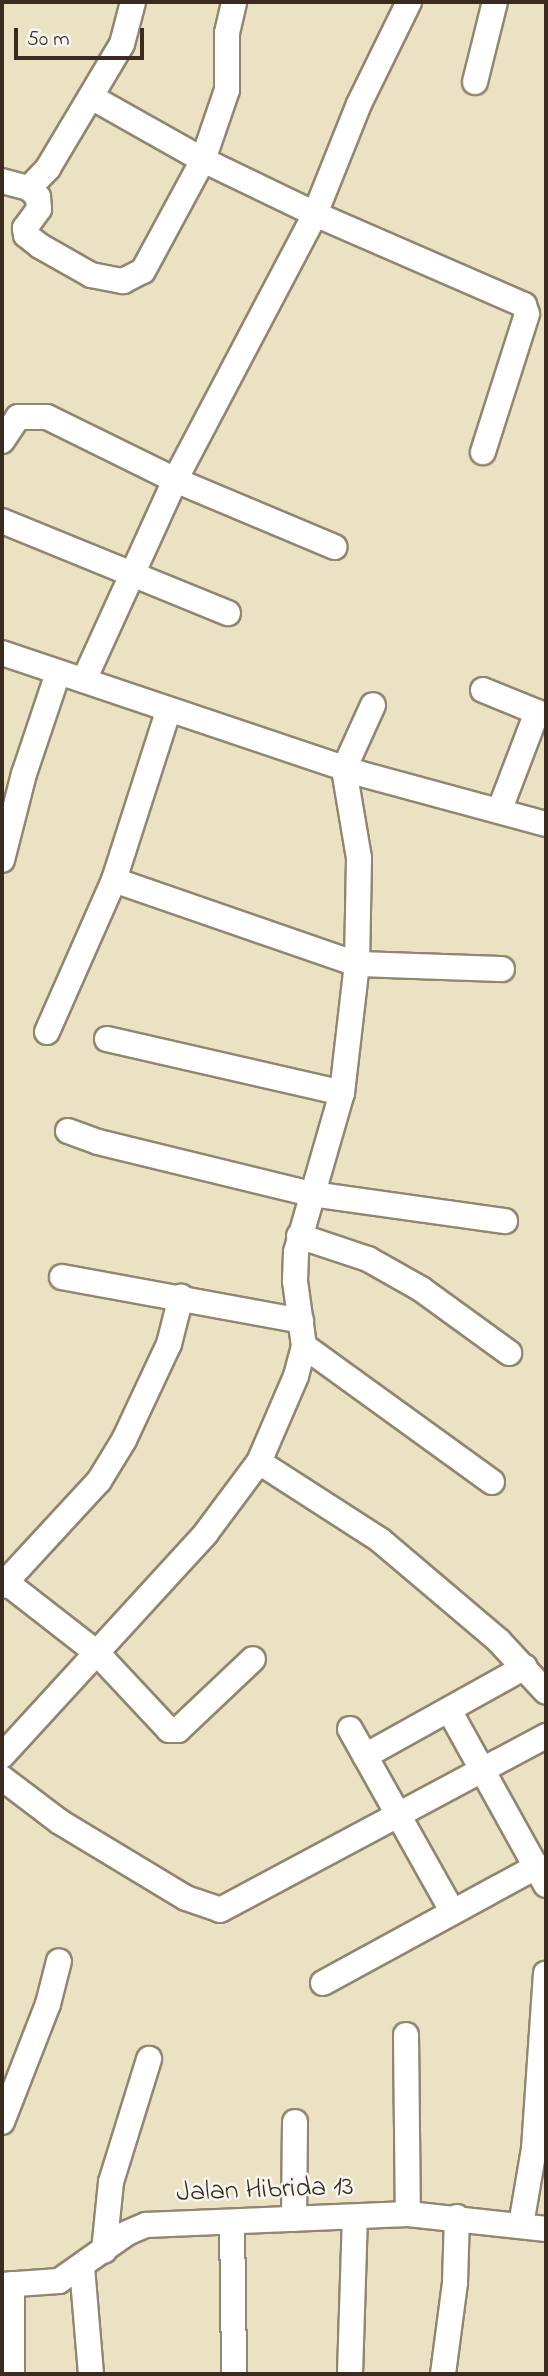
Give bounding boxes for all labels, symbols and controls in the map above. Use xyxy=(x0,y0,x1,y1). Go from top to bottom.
scale bar xyxy=(18,14,147,58)
text: 50 m xyxy=(27,25,70,55)
street label: Jalan Hibrida 13 xyxy=(176,2171,354,2211)

